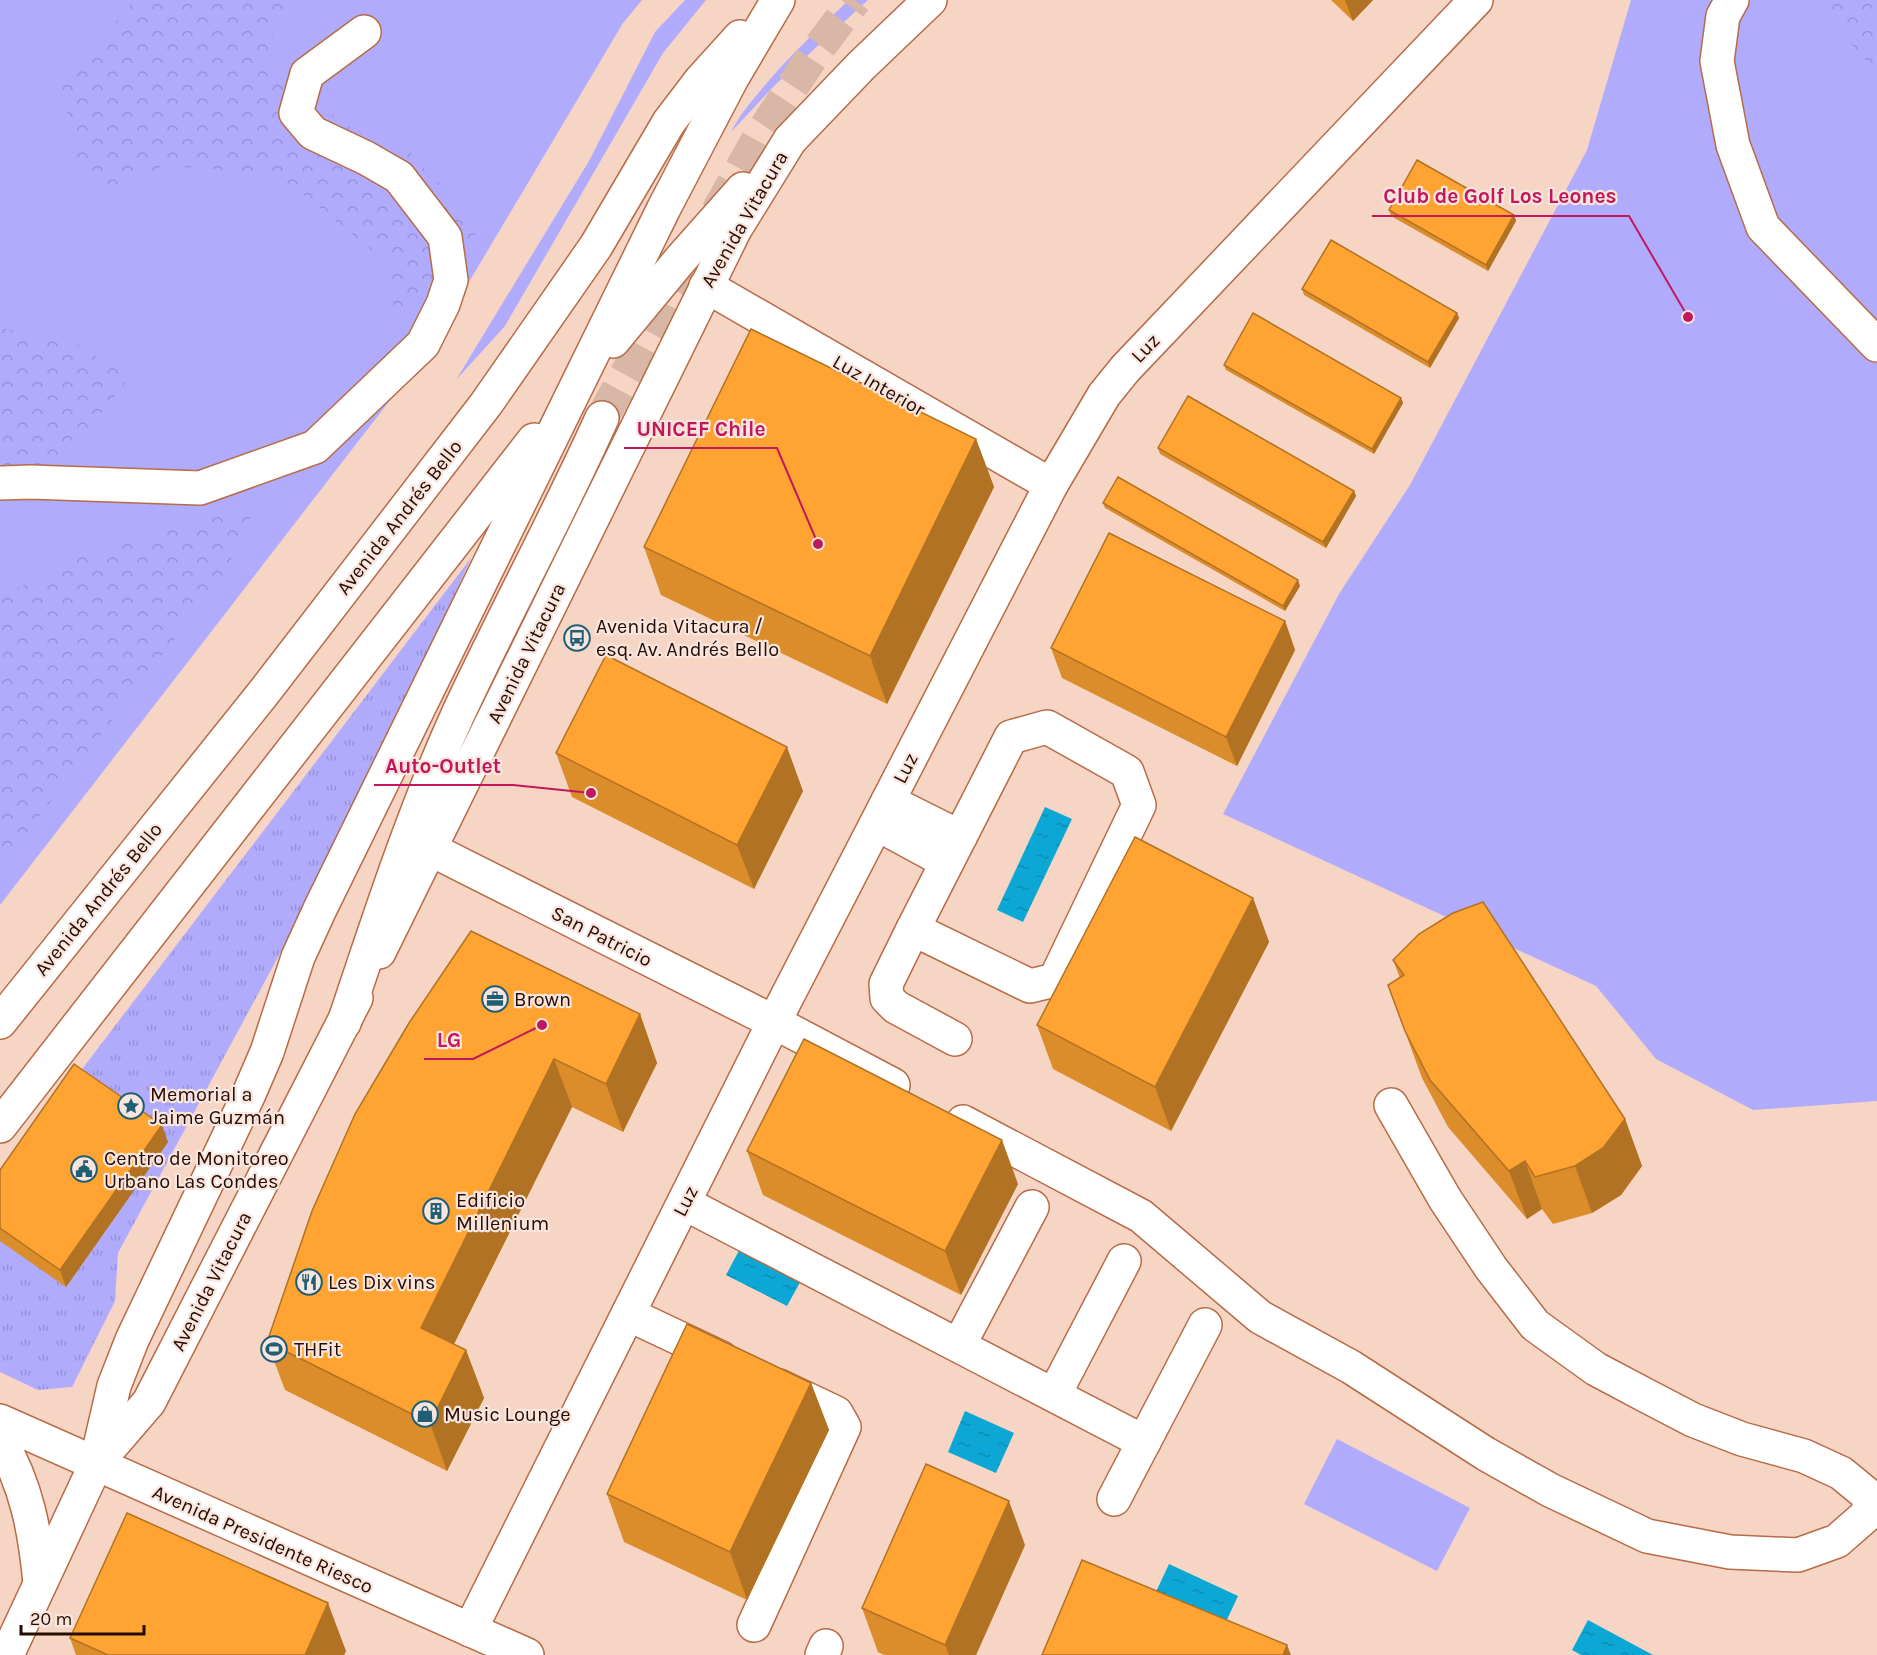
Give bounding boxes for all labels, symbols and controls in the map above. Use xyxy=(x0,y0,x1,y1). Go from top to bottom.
street label: Avenida Vitacura xyxy=(696,147,793,291)
callout: Club de Golf Los Leones xyxy=(1372,177,1629,216)
text: Club de Golf Los Leones xyxy=(1383,184,1617,208)
street label: Luz xyxy=(1126,329,1164,367)
street label: Luz Interior xyxy=(829,350,930,421)
callout: UNICEF Chile xyxy=(624,409,777,448)
text: UNICEF Chile xyxy=(636,417,766,441)
street label: Avenida Andrés Bello xyxy=(332,435,467,599)
street label: Avenida Vitacura xyxy=(482,579,570,727)
place label: Avenida Vitacura / esq. Av. Andrés Bello xyxy=(596,615,779,661)
bus stop icon: Avenida Vitacura / esq. Av. Andrés Bello xyxy=(562,623,592,653)
callout: Auto-Outlet xyxy=(374,746,513,785)
street label: Luz xyxy=(888,749,923,787)
text: Auto-Outlet xyxy=(385,754,501,778)
street label: Avenida Andrés Bello xyxy=(30,818,167,980)
street label: San Patricio xyxy=(548,901,656,972)
office icon: Brown xyxy=(480,984,510,1014)
place label: Brown xyxy=(514,988,571,1011)
callout: LG xyxy=(424,1020,473,1059)
text: LG xyxy=(437,1028,461,1052)
place label: Memorial a Jaime Guzmán xyxy=(150,1083,285,1129)
place icon: Memorial a Jaime Guzmán xyxy=(116,1091,146,1121)
place label: Centro de Monitoreo Urbano Las Condes xyxy=(104,1147,289,1193)
public building icon: Centro de Monitoreo Urbano Las Condes xyxy=(69,1154,99,1184)
street label: Luz xyxy=(668,1182,703,1220)
place label: Edificio Millenium xyxy=(456,1189,549,1235)
building icon: Edificio Millenium xyxy=(421,1196,451,1226)
street label: Avenida Vitacura xyxy=(166,1208,257,1355)
restaurant icon: Les Dix vins xyxy=(294,1267,324,1297)
place label: Les Dix vins xyxy=(328,1271,436,1294)
sports icon: THFit xyxy=(259,1334,289,1364)
place label: THFit xyxy=(294,1338,342,1361)
shop icon: Music Lounge xyxy=(410,1399,440,1429)
place label: Music Lounge xyxy=(444,1403,571,1426)
street label: Avenida Presidente Riesco xyxy=(149,1480,377,1599)
scale bar xyxy=(21,1598,144,1636)
text: 20 m xyxy=(30,1608,72,1630)

